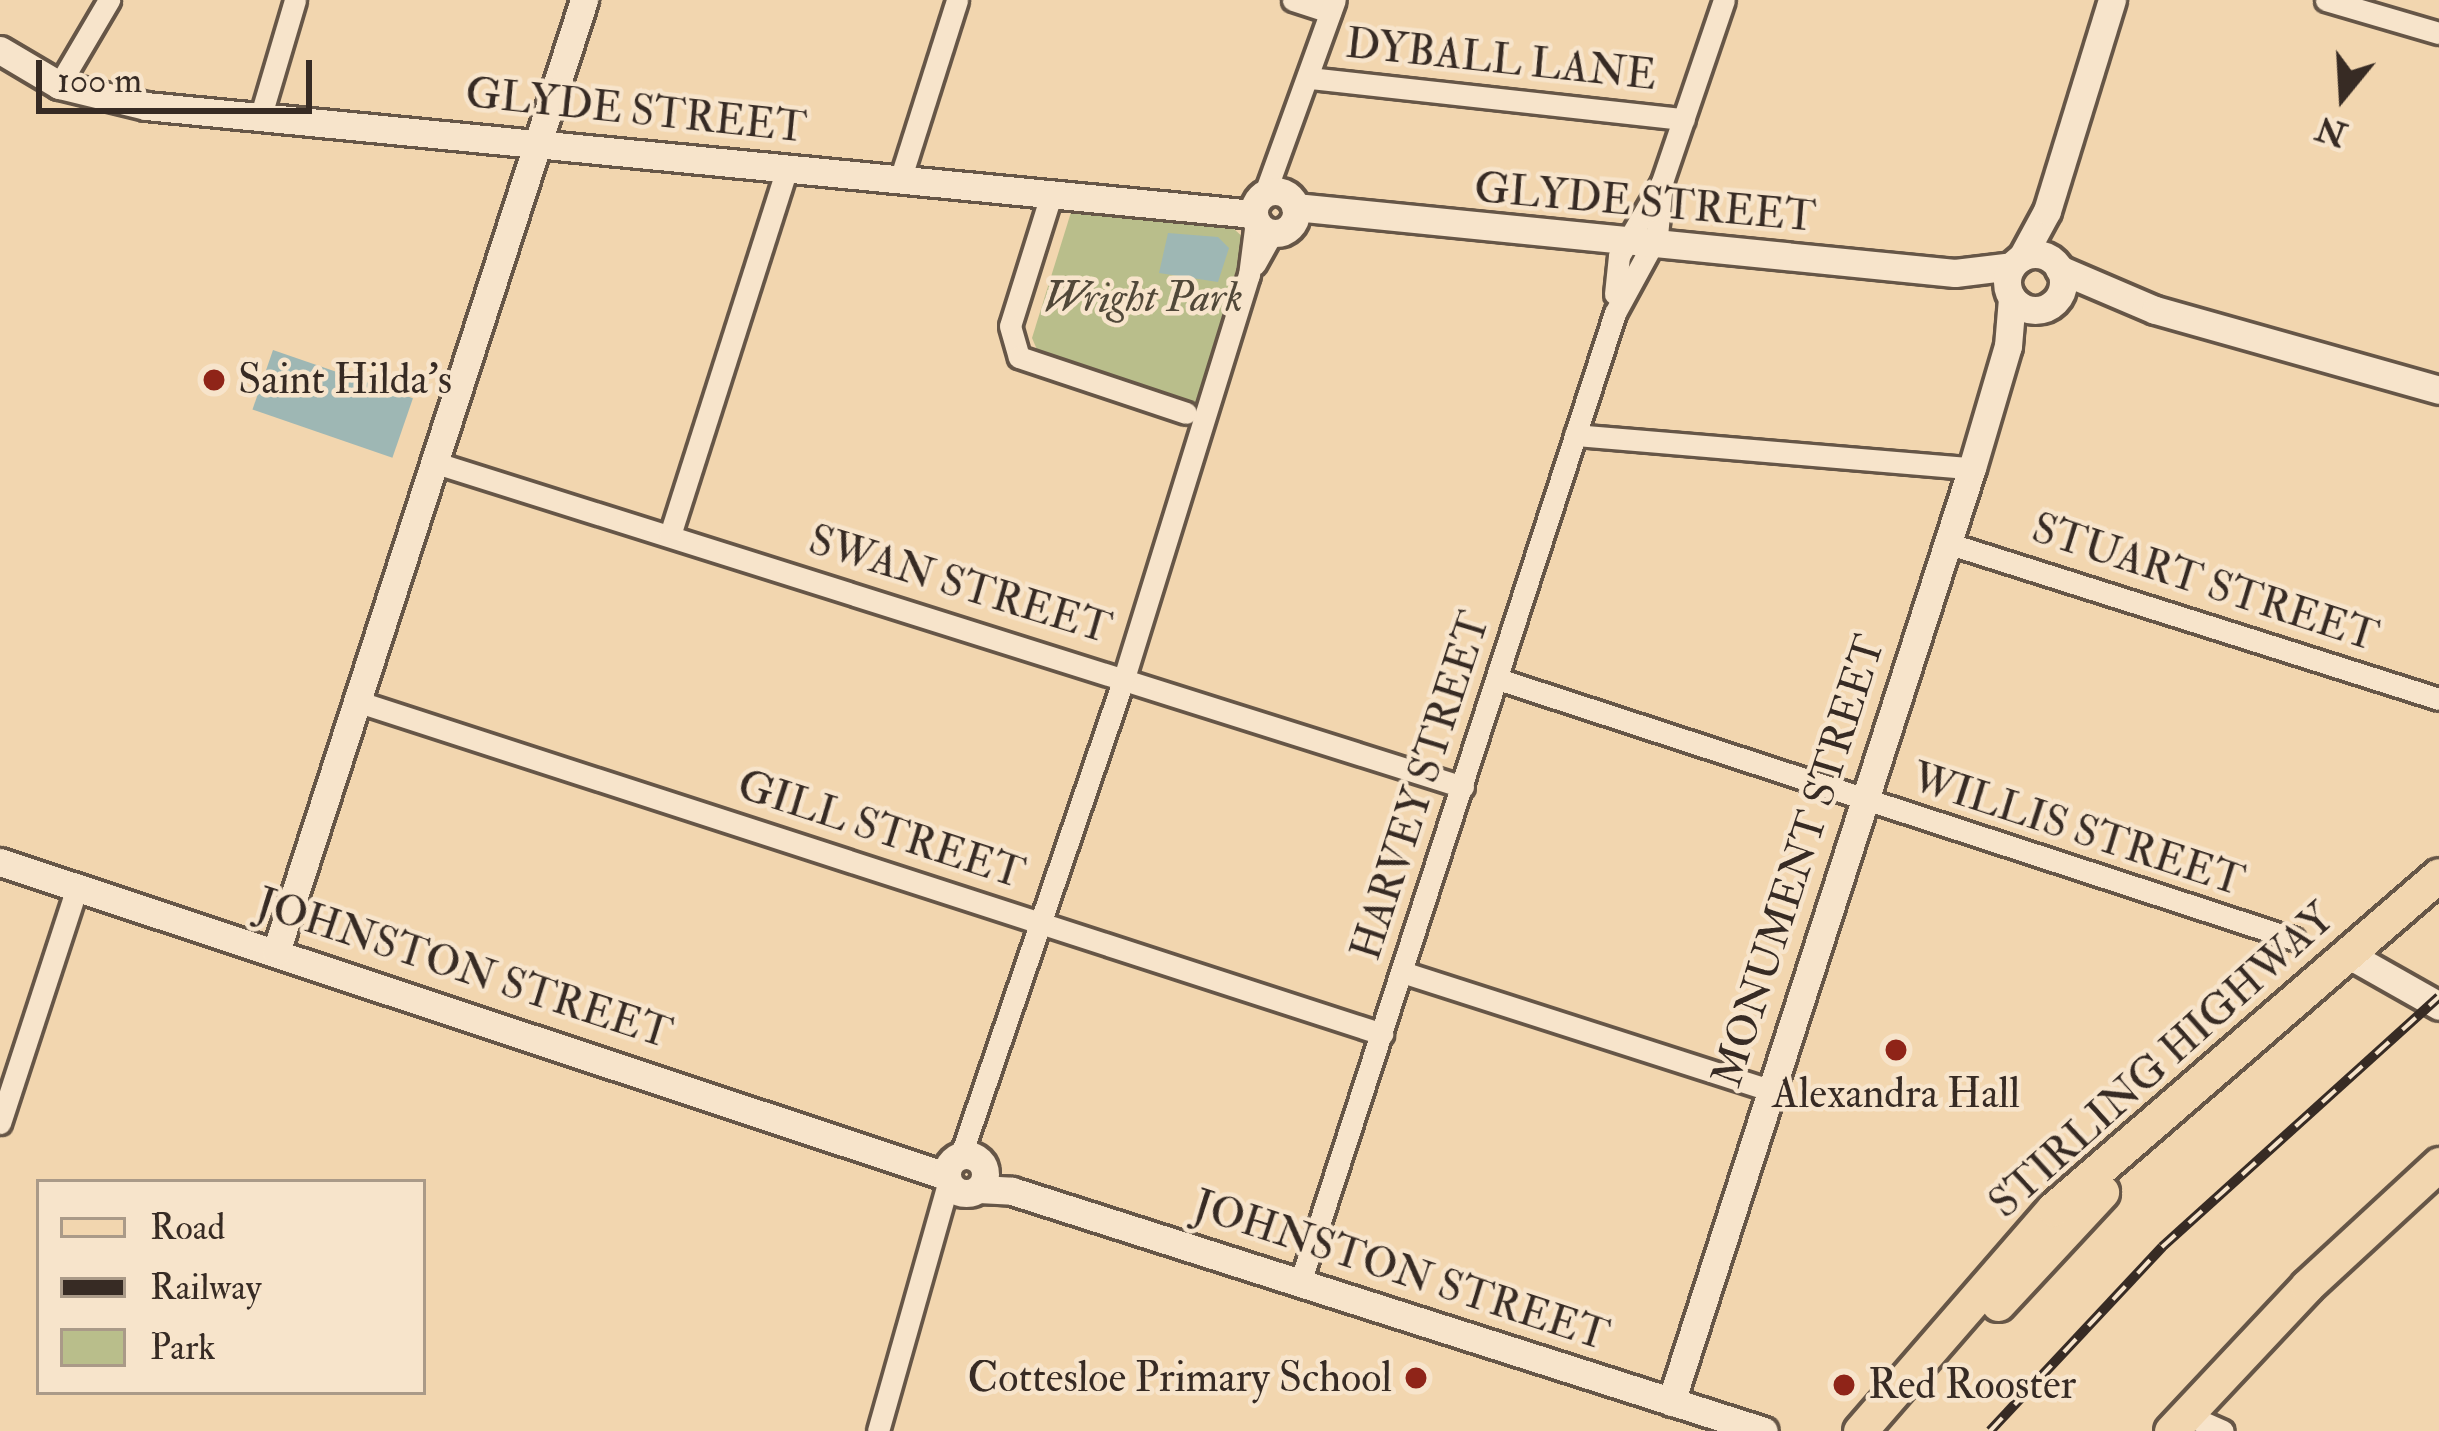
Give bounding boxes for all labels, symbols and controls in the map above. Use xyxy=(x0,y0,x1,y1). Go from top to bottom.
street label: DYBALL LANE xyxy=(1343,19,1659,101)
scale bar xyxy=(42,36,318,110)
north arrow xyxy=(2283,36,2403,156)
text: 100 m xyxy=(57,58,142,103)
street label: GLYDE STREET xyxy=(463,68,809,154)
text: N xyxy=(2311,107,2352,155)
street label: GLYDE STREET xyxy=(1472,163,1818,243)
park label: Wright Park xyxy=(1043,273,1243,323)
place label: Saint Hilda's xyxy=(238,355,452,405)
marker: Saint Hilda's xyxy=(201,367,227,393)
street label: STUART STREET xyxy=(2026,503,2384,663)
street label: SWAN STREET xyxy=(803,515,1117,655)
street label: HARVEY STREET xyxy=(1341,606,1501,966)
street label: MONUMENT STREET xyxy=(1702,629,1896,1093)
street label: WILLIS STREET xyxy=(1906,753,2250,907)
street label: GILL STREET xyxy=(731,760,1031,900)
street label: JOHNSTON STREET xyxy=(250,878,678,1060)
street label: STIRLING HIGHWAY xyxy=(1980,893,2344,1229)
marker: Alexandra Hall xyxy=(1883,1037,1909,1063)
place label: Alexandra Hall xyxy=(1772,1069,2020,1119)
legend xyxy=(36,1179,426,1395)
street label: JOHNSTON STREET xyxy=(1187,1180,1615,1362)
text: Road xyxy=(150,1205,225,1250)
text: Railway xyxy=(150,1265,261,1310)
text: Park xyxy=(150,1325,216,1370)
place label: Cottesloe Primary School xyxy=(968,1353,1392,1403)
place label: Red Rooster xyxy=(1868,1360,2076,1410)
marker: Cottesloe Primary School xyxy=(1403,1365,1429,1391)
marker: Red Rooster xyxy=(1831,1372,1857,1398)

